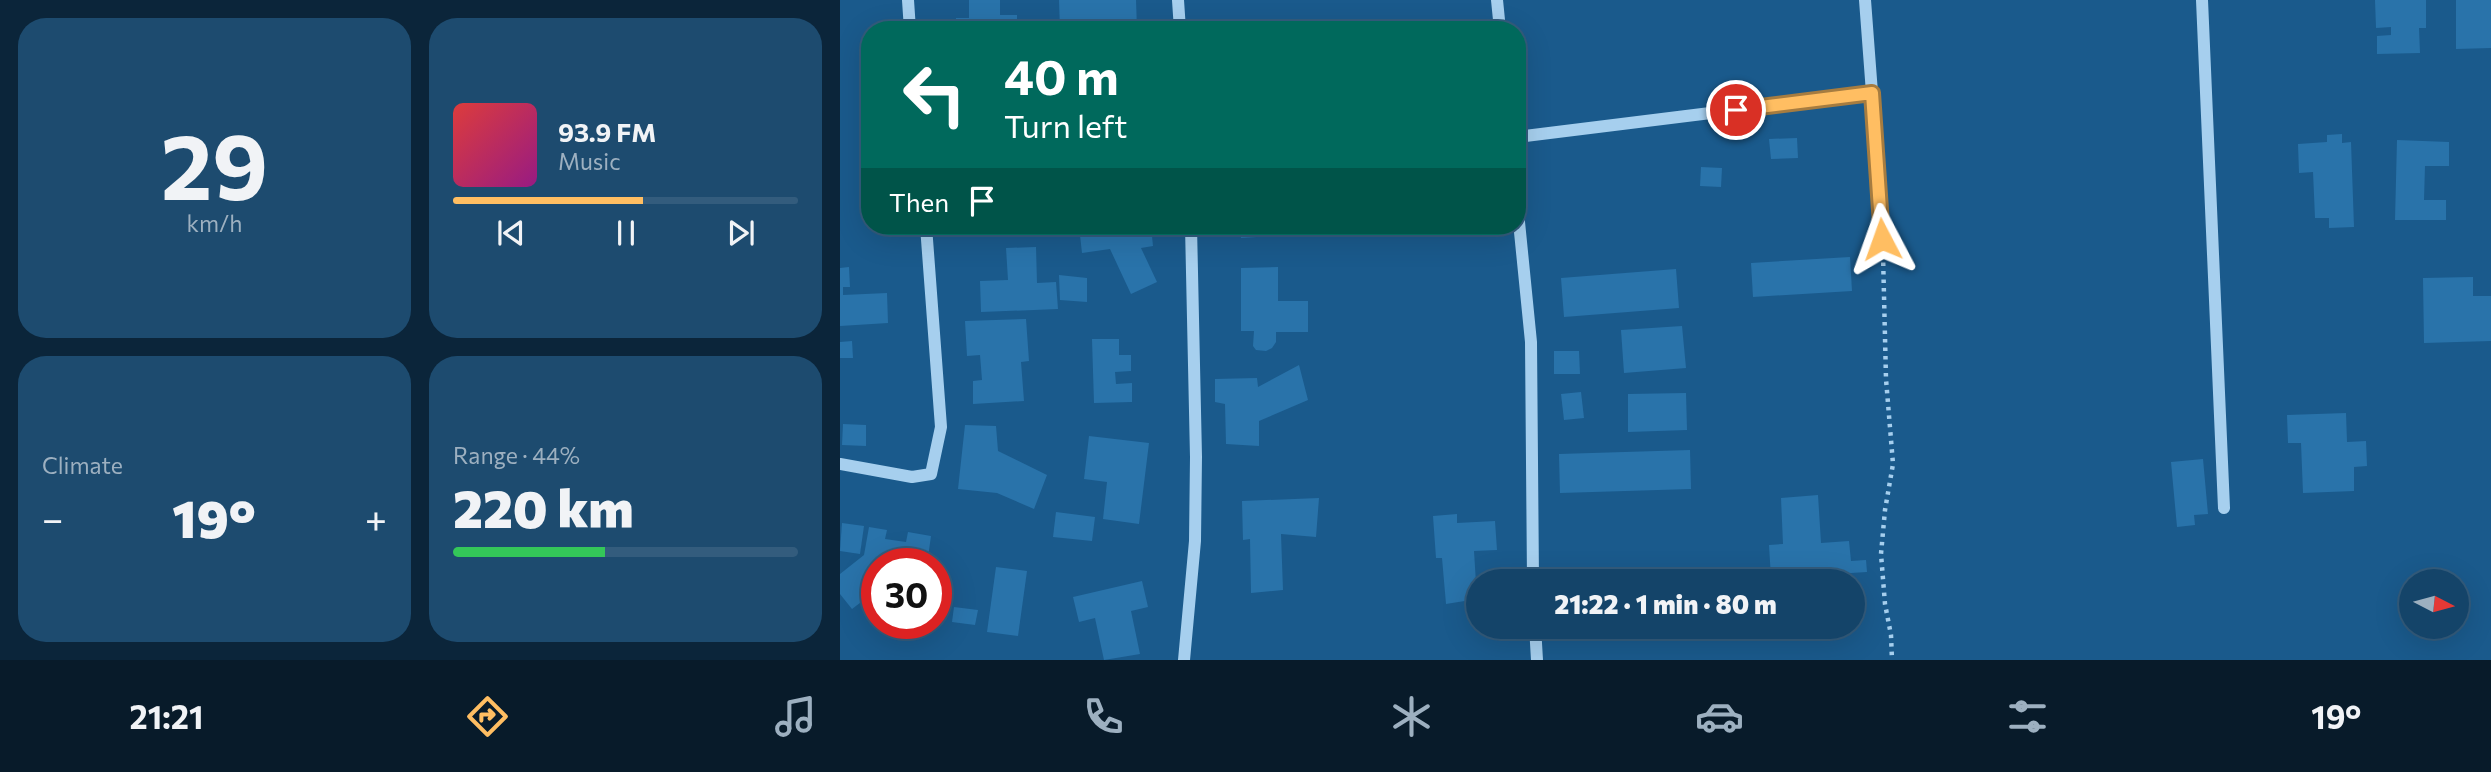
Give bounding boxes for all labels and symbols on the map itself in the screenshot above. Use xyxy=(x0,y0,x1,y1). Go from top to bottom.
pin xyxy=(1706,80,1766,140)
position arrow xyxy=(1845,202,1919,276)
speed limit sign: 30 xyxy=(861,548,952,639)
north arrow xyxy=(2399,569,2469,639)

